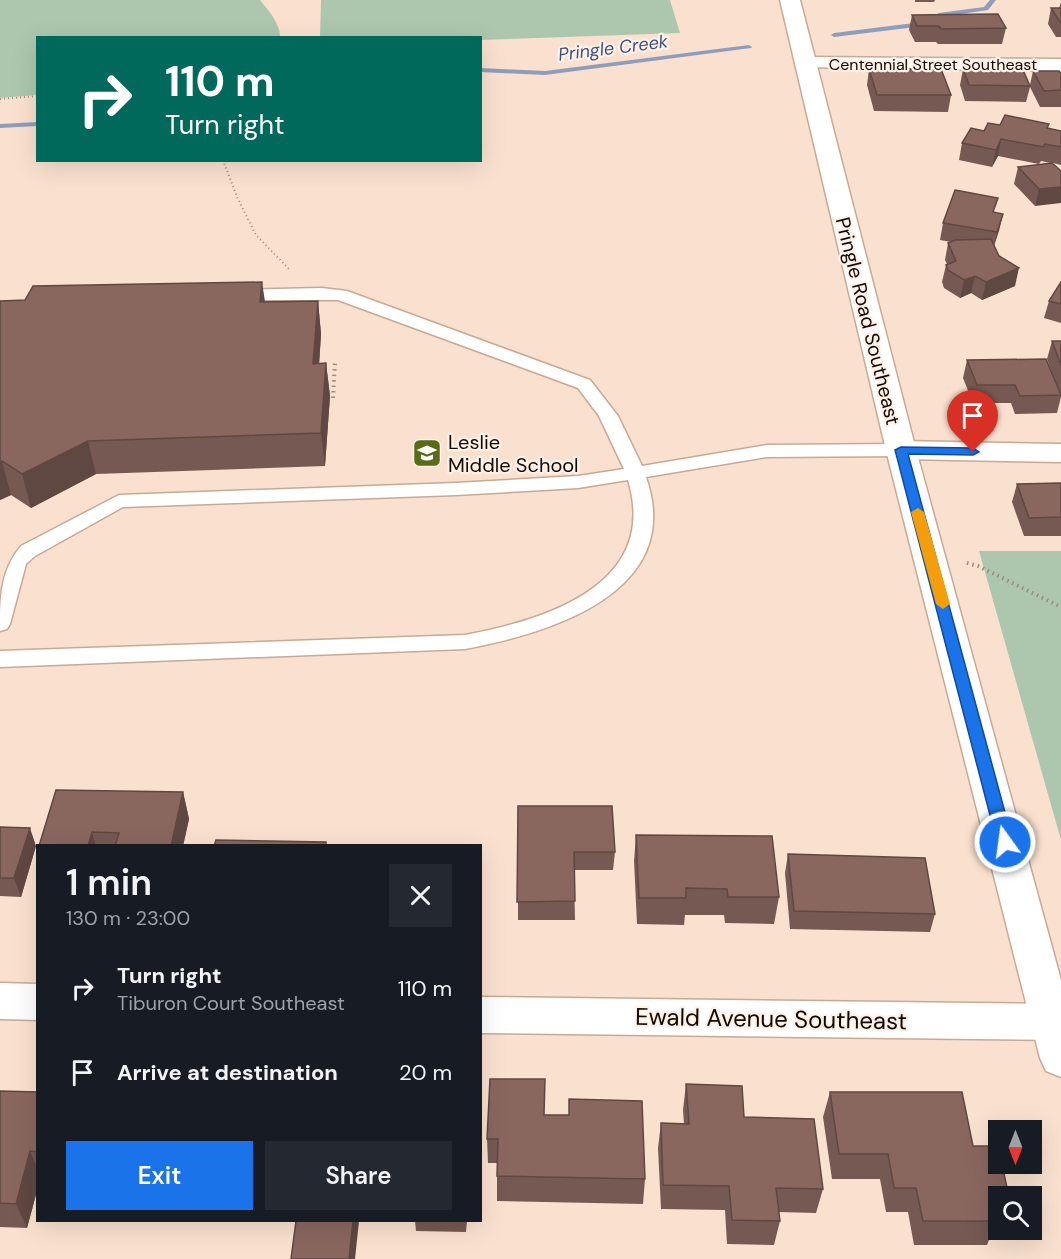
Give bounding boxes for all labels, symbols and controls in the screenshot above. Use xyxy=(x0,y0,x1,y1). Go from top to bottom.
water label: Pringle Creek xyxy=(557,29,670,67)
text: 110 m xyxy=(165,54,275,109)
street label: Centennial Street Southeast xyxy=(829,54,1037,75)
icon: right xyxy=(66,60,144,138)
text: Turn right xyxy=(165,107,285,142)
street label: Pringle Road Southeast xyxy=(830,214,906,428)
pin xyxy=(947,390,998,452)
icon: arrive xyxy=(956,399,989,432)
place label: Leslie Middle School xyxy=(448,429,579,478)
school or university icon: Leslie Middle School xyxy=(411,437,443,469)
position arrow xyxy=(973,810,1037,874)
text: 1 min xyxy=(66,859,152,906)
button: close xyxy=(389,864,452,927)
text: 130 m · 23:00 xyxy=(66,905,190,931)
text: Turn right xyxy=(117,961,222,990)
icon: right xyxy=(66,972,99,1005)
text: 110 m xyxy=(398,974,452,1003)
text: Tiburon Court Southeast xyxy=(117,990,345,1016)
street label: Ewald Avenue Southeast xyxy=(635,1001,907,1036)
icon: arrive xyxy=(66,1056,99,1089)
text: Arrive at destination xyxy=(117,1058,338,1087)
text: 20 m xyxy=(399,1058,452,1087)
north arrow xyxy=(988,1120,1042,1174)
map controls xyxy=(988,1120,1042,1240)
button: Exit xyxy=(66,1141,253,1210)
button: Share xyxy=(265,1141,452,1210)
button: search xyxy=(988,1186,1042,1240)

